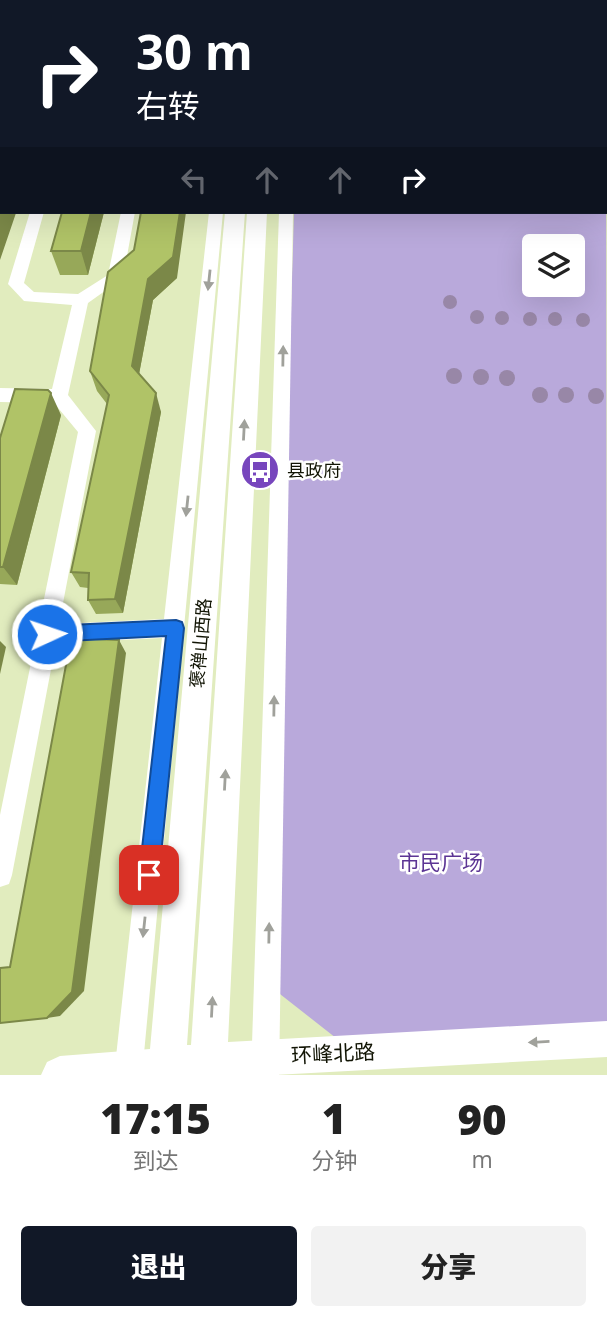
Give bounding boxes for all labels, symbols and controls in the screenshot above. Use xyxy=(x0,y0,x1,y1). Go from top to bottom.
text: 30 m xyxy=(136,18,253,84)
icon: right xyxy=(21,28,112,119)
text: 右转 xyxy=(136,84,200,127)
icon: left xyxy=(175,161,213,199)
icon: ahead xyxy=(248,161,286,199)
icon: ahead xyxy=(321,161,359,199)
icon: right xyxy=(394,161,432,199)
map controls xyxy=(522,234,585,297)
button: layers xyxy=(522,234,585,297)
one-way arrow xyxy=(203,269,214,291)
one-way arrow xyxy=(277,345,288,367)
one-way arrow xyxy=(239,419,250,441)
bus stop icon: 县政府 xyxy=(239,449,281,491)
place label: 县政府 xyxy=(287,458,341,482)
one-way arrow xyxy=(181,495,192,517)
position arrow xyxy=(10,597,84,671)
street label: 褒禅山西路 xyxy=(184,597,216,689)
one-way arrow xyxy=(269,695,280,717)
one-way arrow xyxy=(219,768,230,790)
pin xyxy=(119,845,179,905)
park label: 市民广场 xyxy=(399,848,483,876)
icon: arrive xyxy=(130,856,168,894)
one-way arrow xyxy=(138,917,149,939)
one-way arrow xyxy=(263,922,275,944)
one-way arrow xyxy=(207,996,218,1018)
street label: 环峰北路 xyxy=(290,1037,376,1069)
one-way arrow xyxy=(528,1037,550,1048)
text: 17:15 xyxy=(100,1089,211,1146)
text: 1 xyxy=(322,1089,346,1146)
text: 90 xyxy=(457,1090,507,1147)
text: m xyxy=(471,1143,493,1175)
text: 到达 xyxy=(133,1144,179,1176)
text: 分钟 xyxy=(311,1144,357,1176)
button: 退出 xyxy=(21,1226,297,1306)
button: 分享 xyxy=(311,1226,586,1306)

